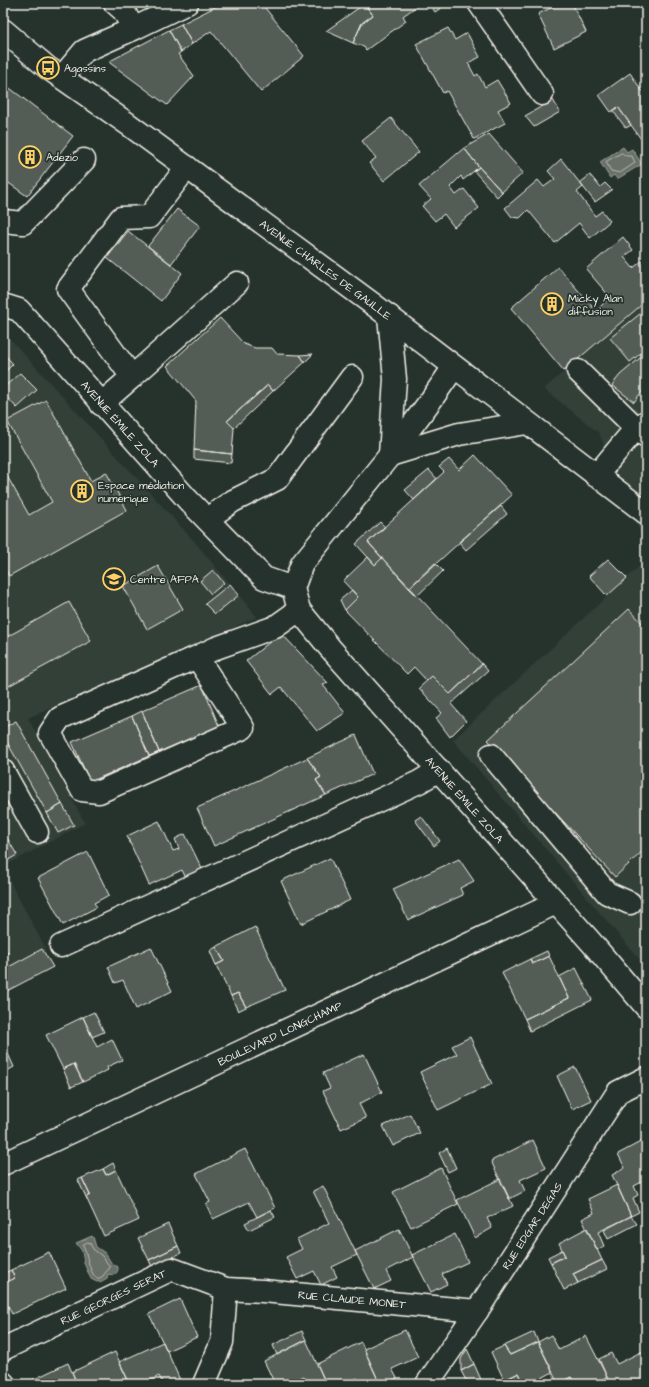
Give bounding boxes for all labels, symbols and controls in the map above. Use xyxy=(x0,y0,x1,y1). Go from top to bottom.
bus stop icon: Agassins xyxy=(35,55,61,81)
place label: Agassins xyxy=(64,61,107,77)
building icon: Adezio xyxy=(17,144,43,170)
place label: Adezio xyxy=(46,150,79,165)
street label: AVENUE CHARLES DE GAULLE xyxy=(256,216,395,324)
building icon: Micky Alan diffusion xyxy=(539,291,565,317)
place label: Micky Alan diffusion xyxy=(568,291,623,319)
street label: AVENUE ÉMILE ZOLA xyxy=(77,378,162,471)
building icon: Espace médiation numerique xyxy=(69,478,95,504)
place label: Espace médiation numerique xyxy=(98,478,185,506)
school or university icon: Centre AFPA xyxy=(101,566,127,592)
place label: Centre AFPA xyxy=(130,572,199,587)
street label: AVENUE ÉMILE ZOLA xyxy=(422,753,507,846)
street label: BOULEVARD LONGCHAMP xyxy=(215,998,345,1070)
street label: RUE EDGAR DEGAS xyxy=(499,1179,566,1272)
street label: RUE GEORGES SERAT xyxy=(58,1266,169,1329)
street label: RUE CLAUDE MONET xyxy=(297,1287,407,1312)

